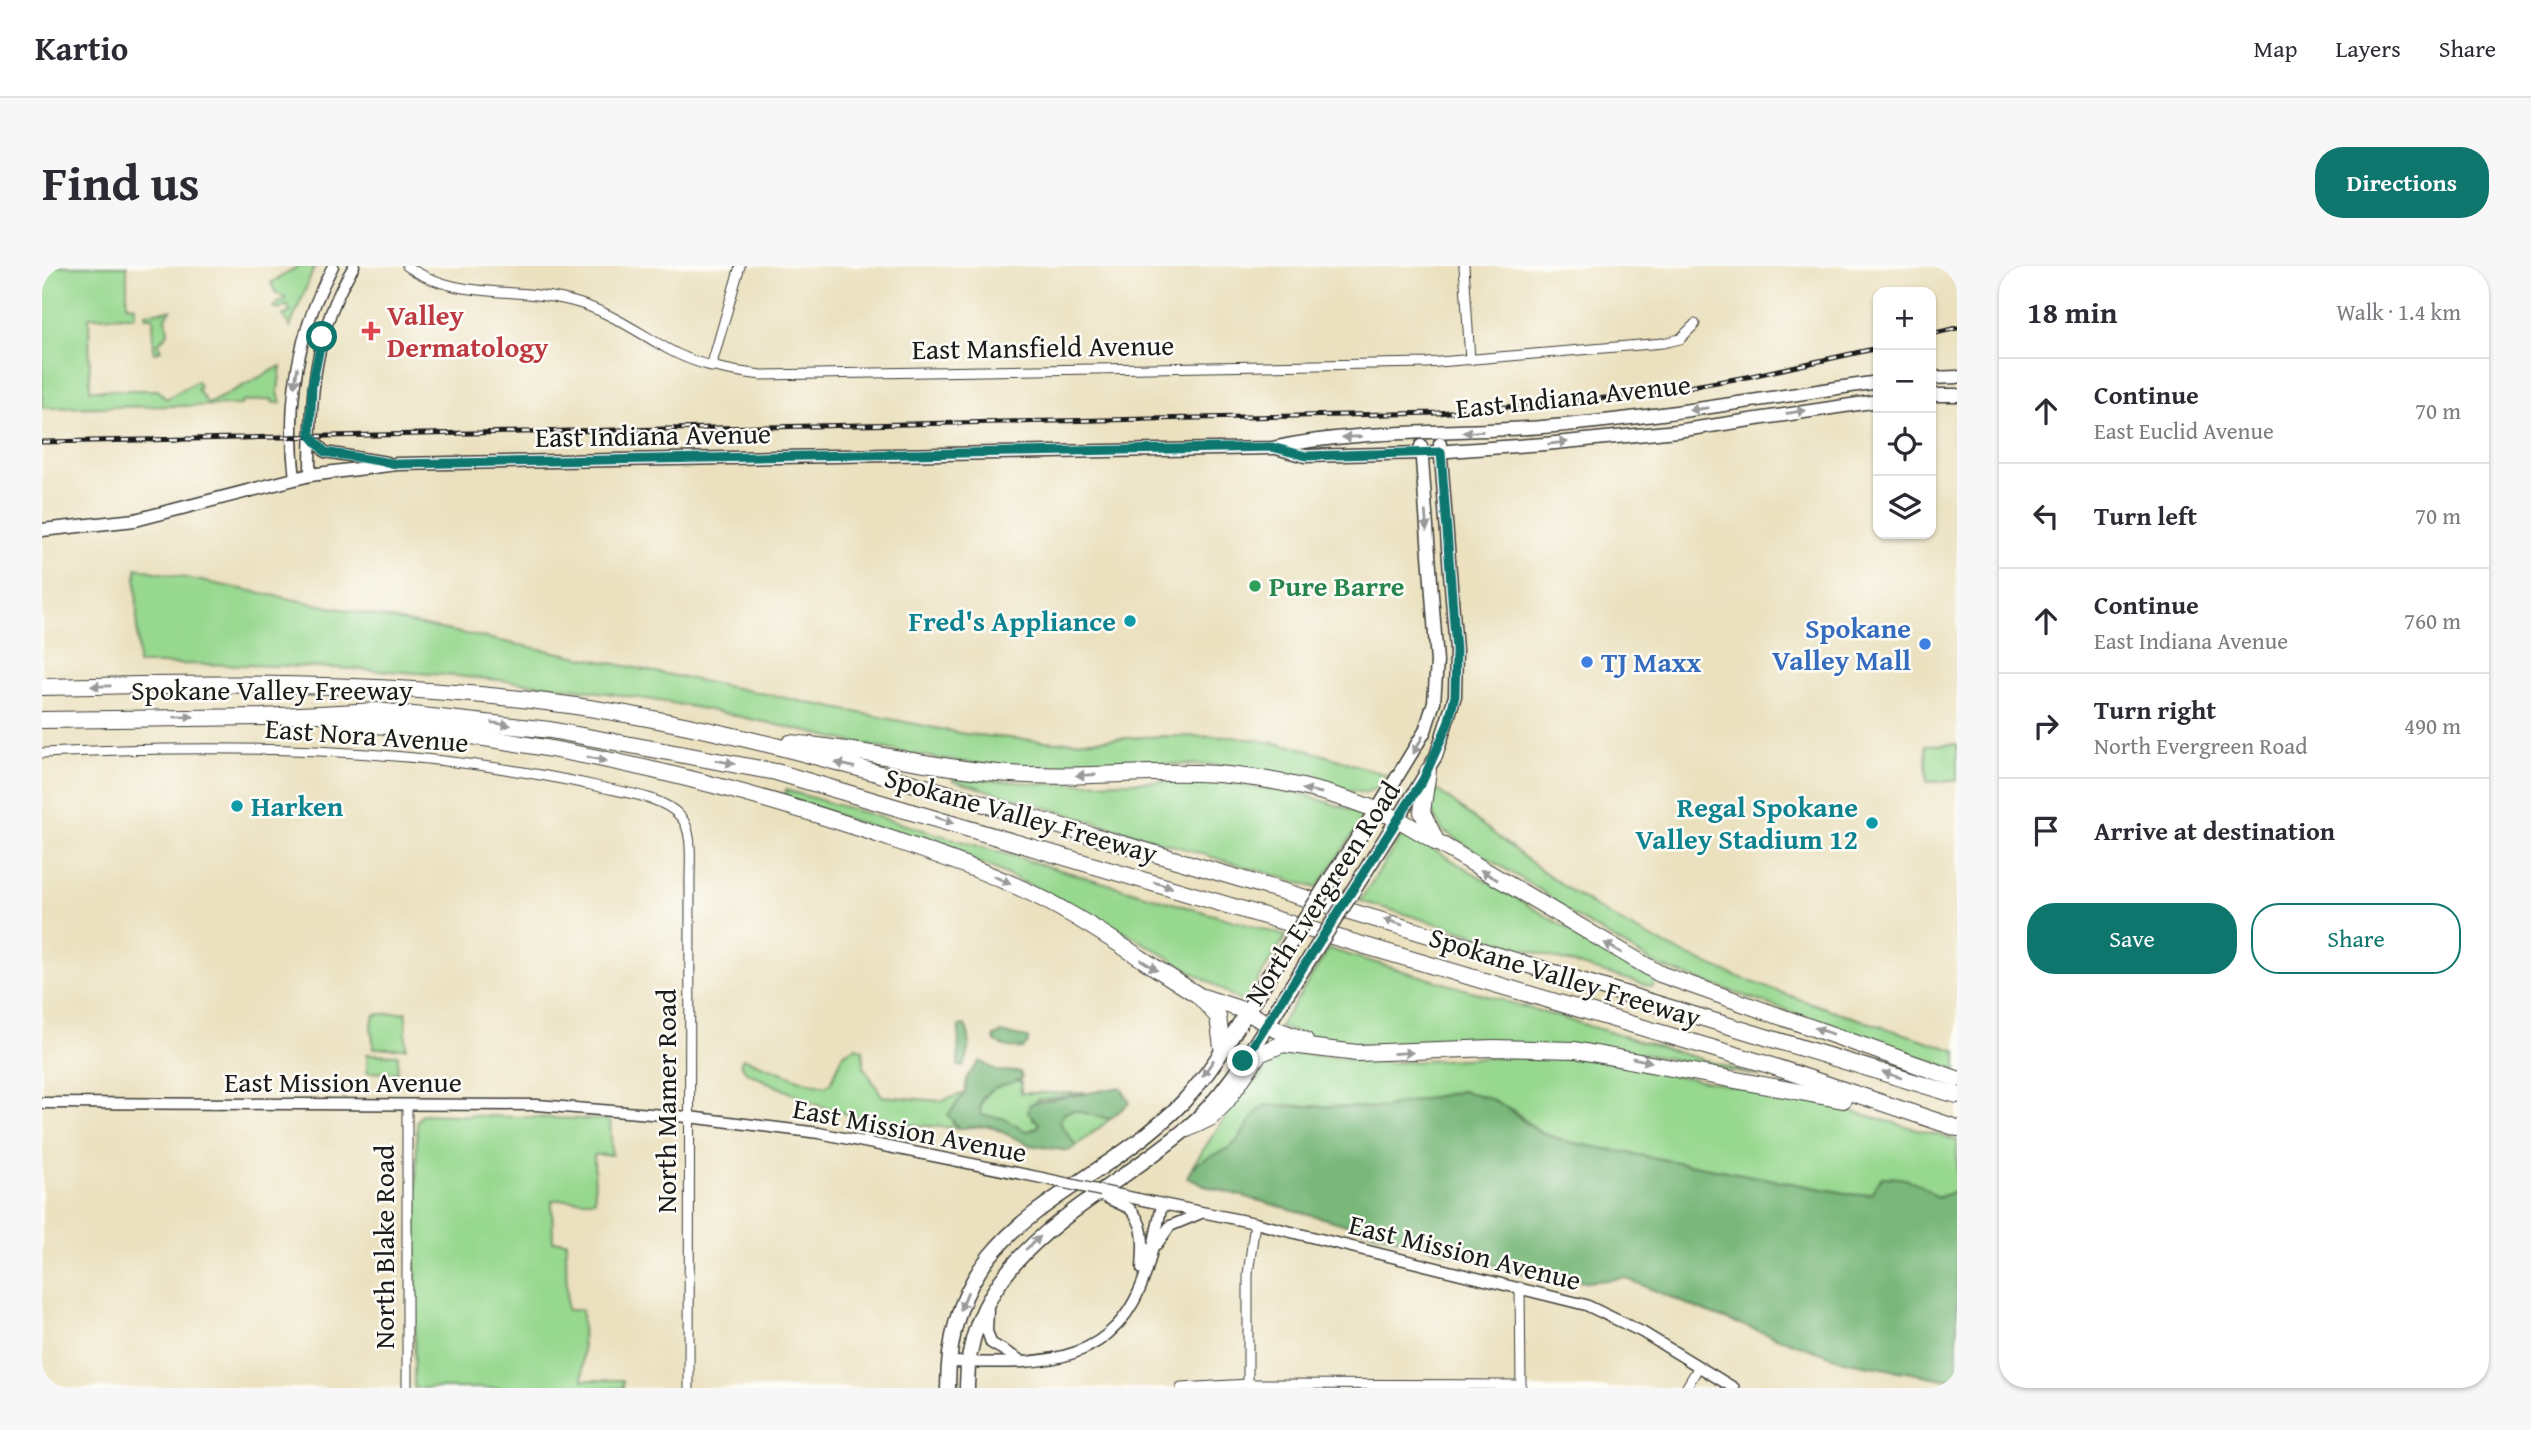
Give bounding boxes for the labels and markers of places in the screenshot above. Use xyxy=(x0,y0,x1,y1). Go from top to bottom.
place label: Valley Dermatology xyxy=(387,294,549,367)
marker: Valley Dermatology xyxy=(361,321,381,341)
place label: Pure Barre xyxy=(1269,565,1404,606)
marker: Pure Barre xyxy=(1247,578,1263,594)
place label: Fred's Appliance xyxy=(909,600,1116,641)
place label: Spokane Valley Mall xyxy=(1772,607,1911,680)
marker: Fred's Appliance xyxy=(1122,613,1138,629)
marker: Spokane Valley Mall xyxy=(1917,636,1933,652)
place label: TJ Maxx xyxy=(1601,641,1702,682)
marker: TJ Maxx xyxy=(1579,654,1595,670)
place label: Harken xyxy=(251,785,344,826)
place label: Regal Spokane Valley Stadium 12 xyxy=(1635,786,1858,859)
marker: Harken xyxy=(229,798,245,814)
marker: Regal Spokane Valley Stadium 12 xyxy=(1864,815,1880,831)

